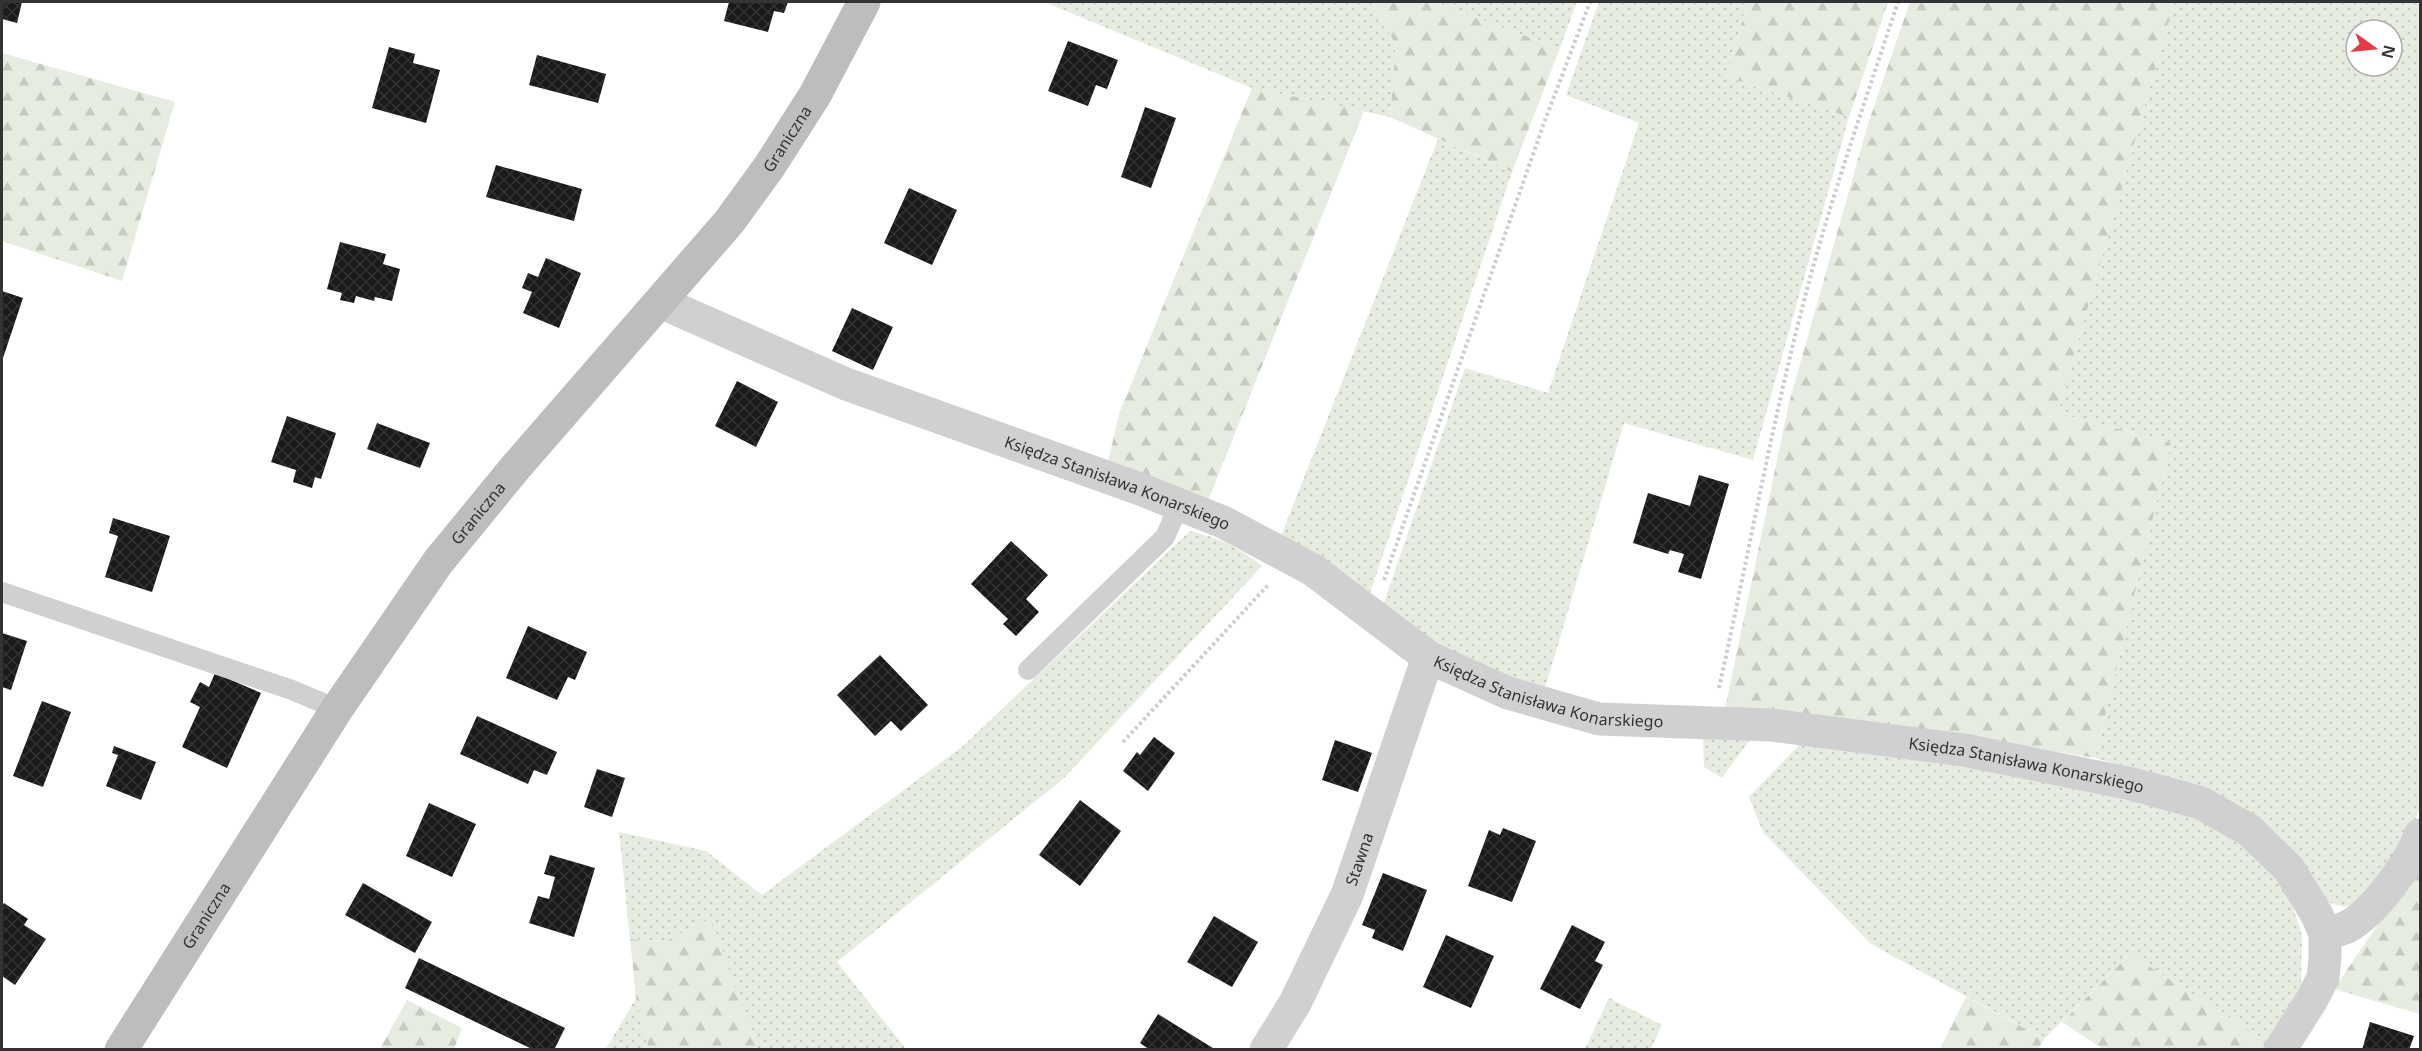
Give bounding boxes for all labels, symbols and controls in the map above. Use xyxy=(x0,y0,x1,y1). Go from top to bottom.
north arrow xyxy=(2344,18,2404,78)
text: N xyxy=(2376,43,2401,61)
street label: Graniczna xyxy=(758,101,816,176)
street label: Księdza Stanisława Konarskiego xyxy=(1001,430,1234,535)
street label: Graniczna xyxy=(446,477,510,549)
street label: Księdza Stanisława Konarskiego xyxy=(1430,650,1664,732)
street label: Księdza Stanisława Konarskiego xyxy=(1907,732,2147,798)
street label: Stawna xyxy=(1340,830,1378,889)
street label: Graniczna xyxy=(177,878,235,953)

